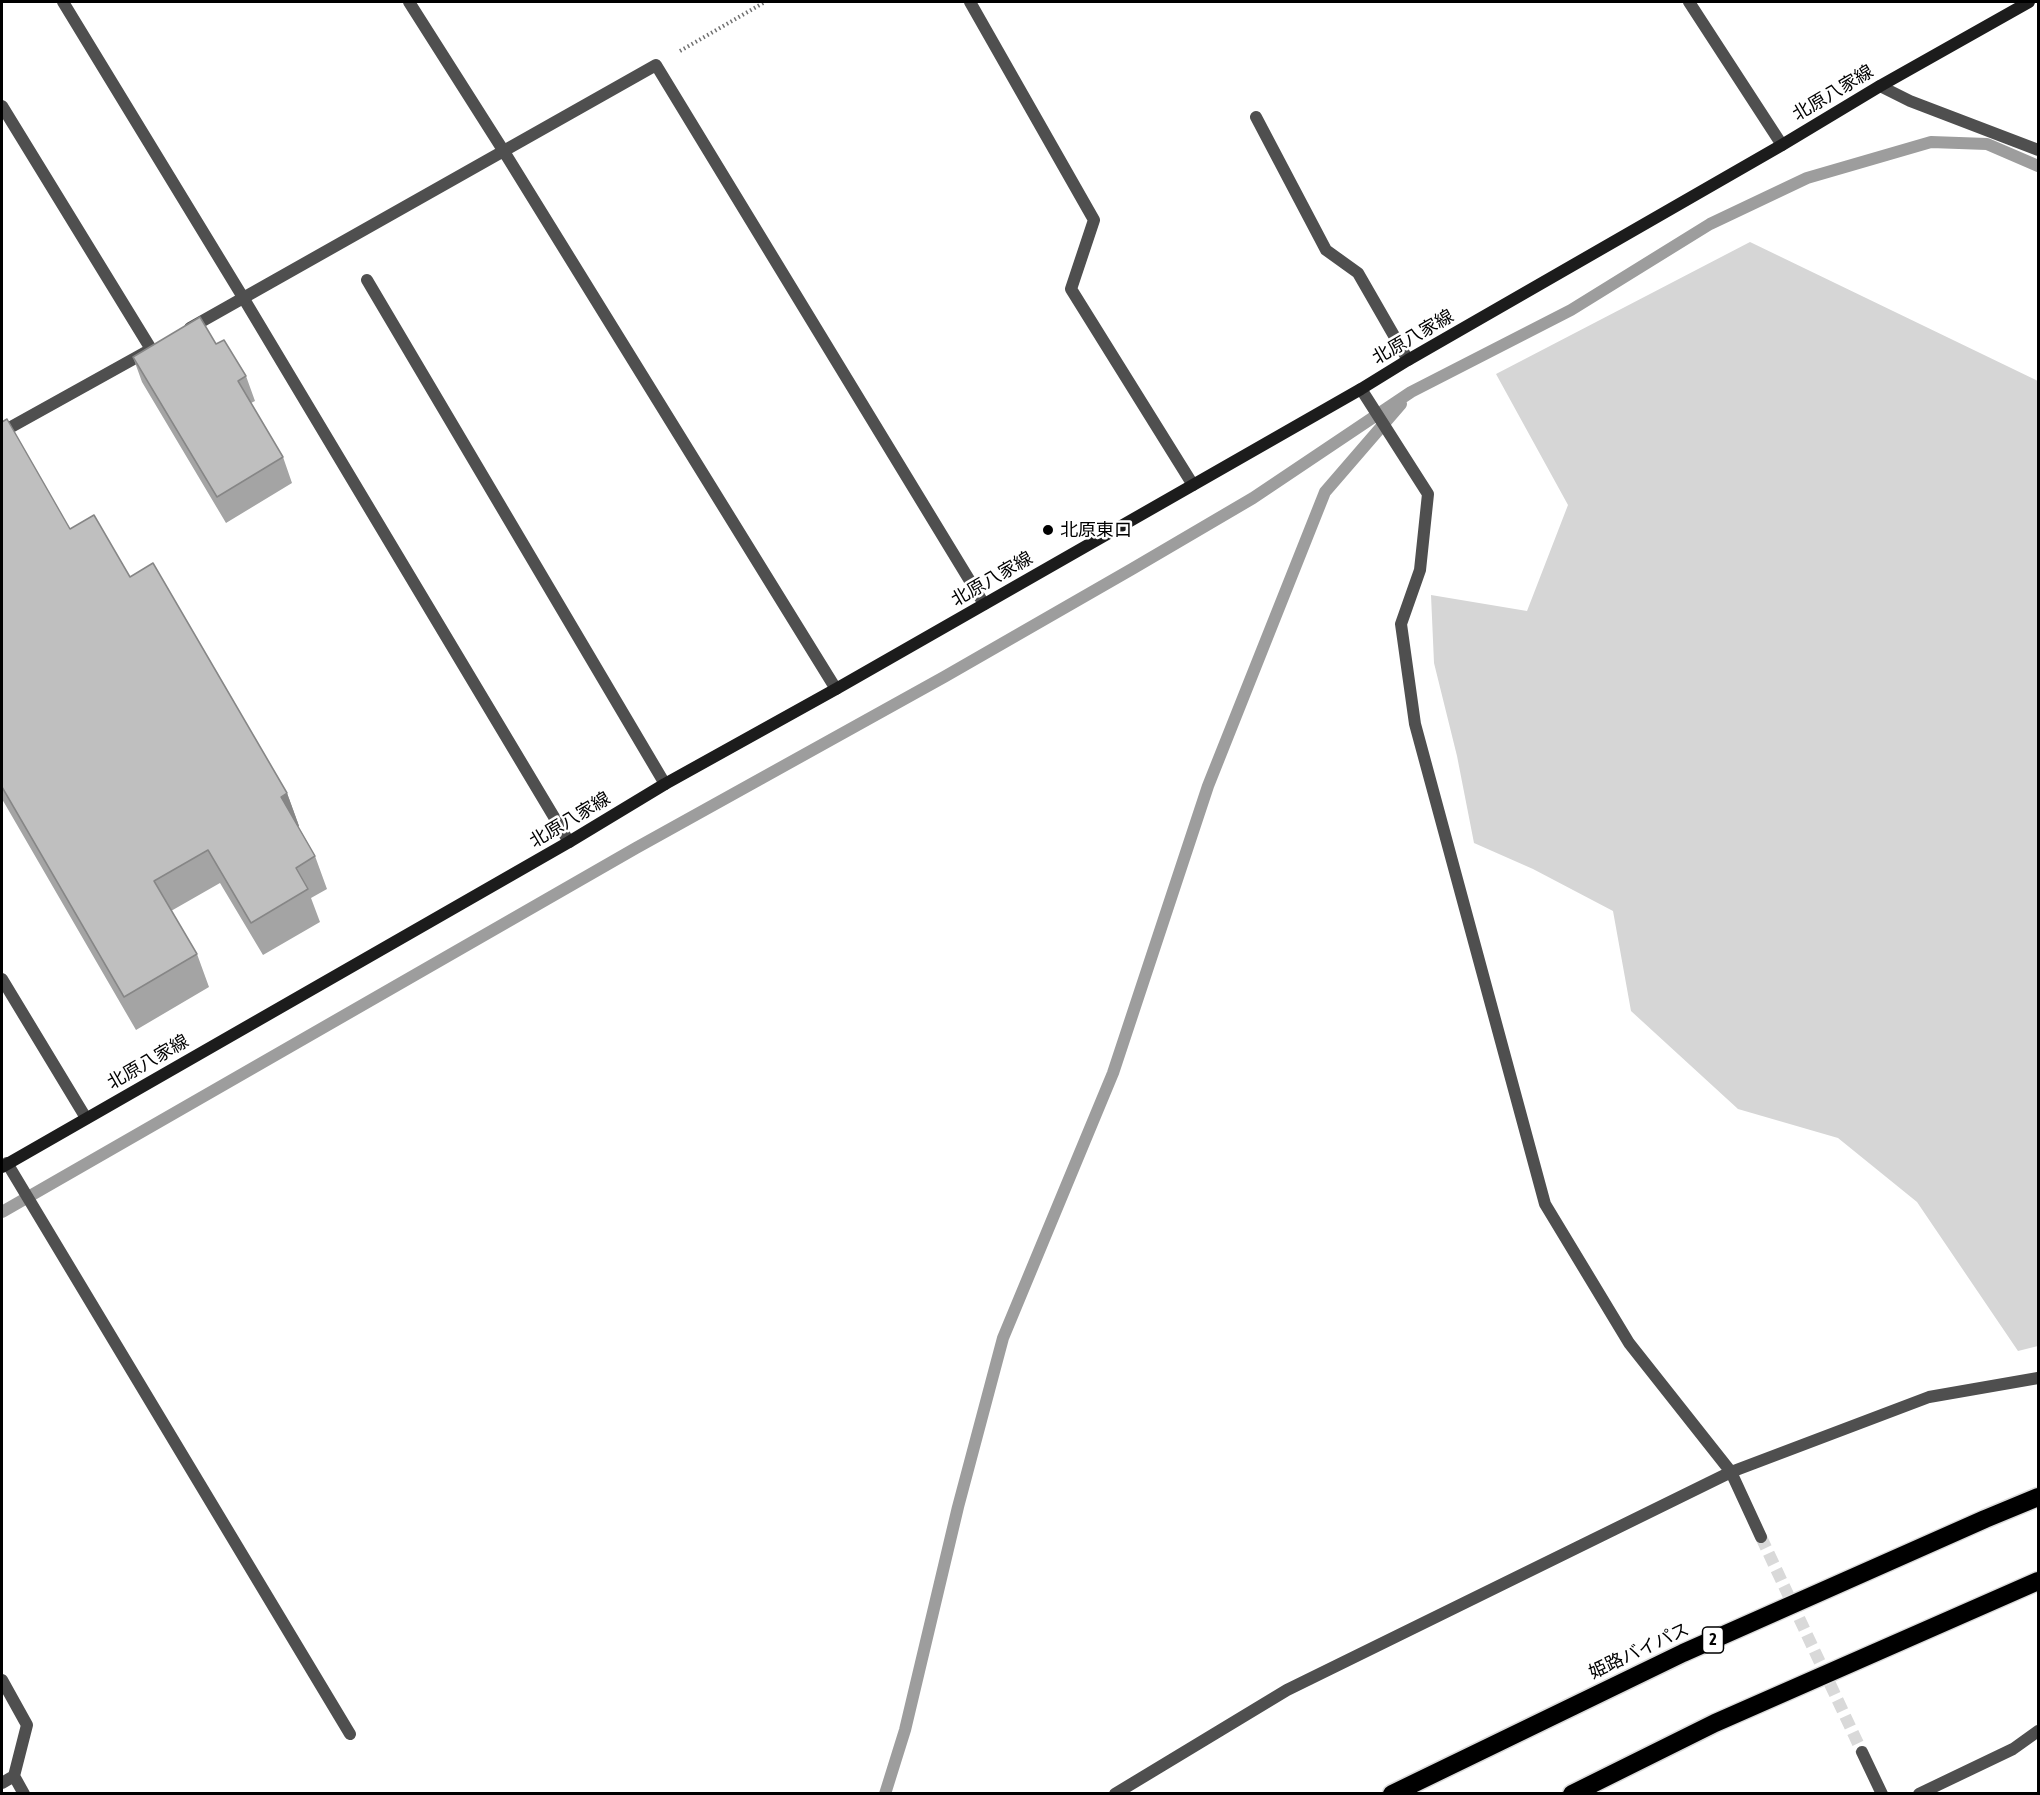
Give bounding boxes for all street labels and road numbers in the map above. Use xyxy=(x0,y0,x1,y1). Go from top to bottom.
street label: 北原八家線 xyxy=(1789,61,1877,125)
street label: 北原八家線 xyxy=(1369,305,1457,369)
street label: 北原八家線 xyxy=(948,547,1036,611)
street label: 北原八家線 xyxy=(526,788,614,852)
street label: 北原八家線 xyxy=(104,1030,192,1094)
street label: 姫路バイパス xyxy=(1585,1618,1693,1684)
road number: 2 xyxy=(1702,1627,1724,1653)

